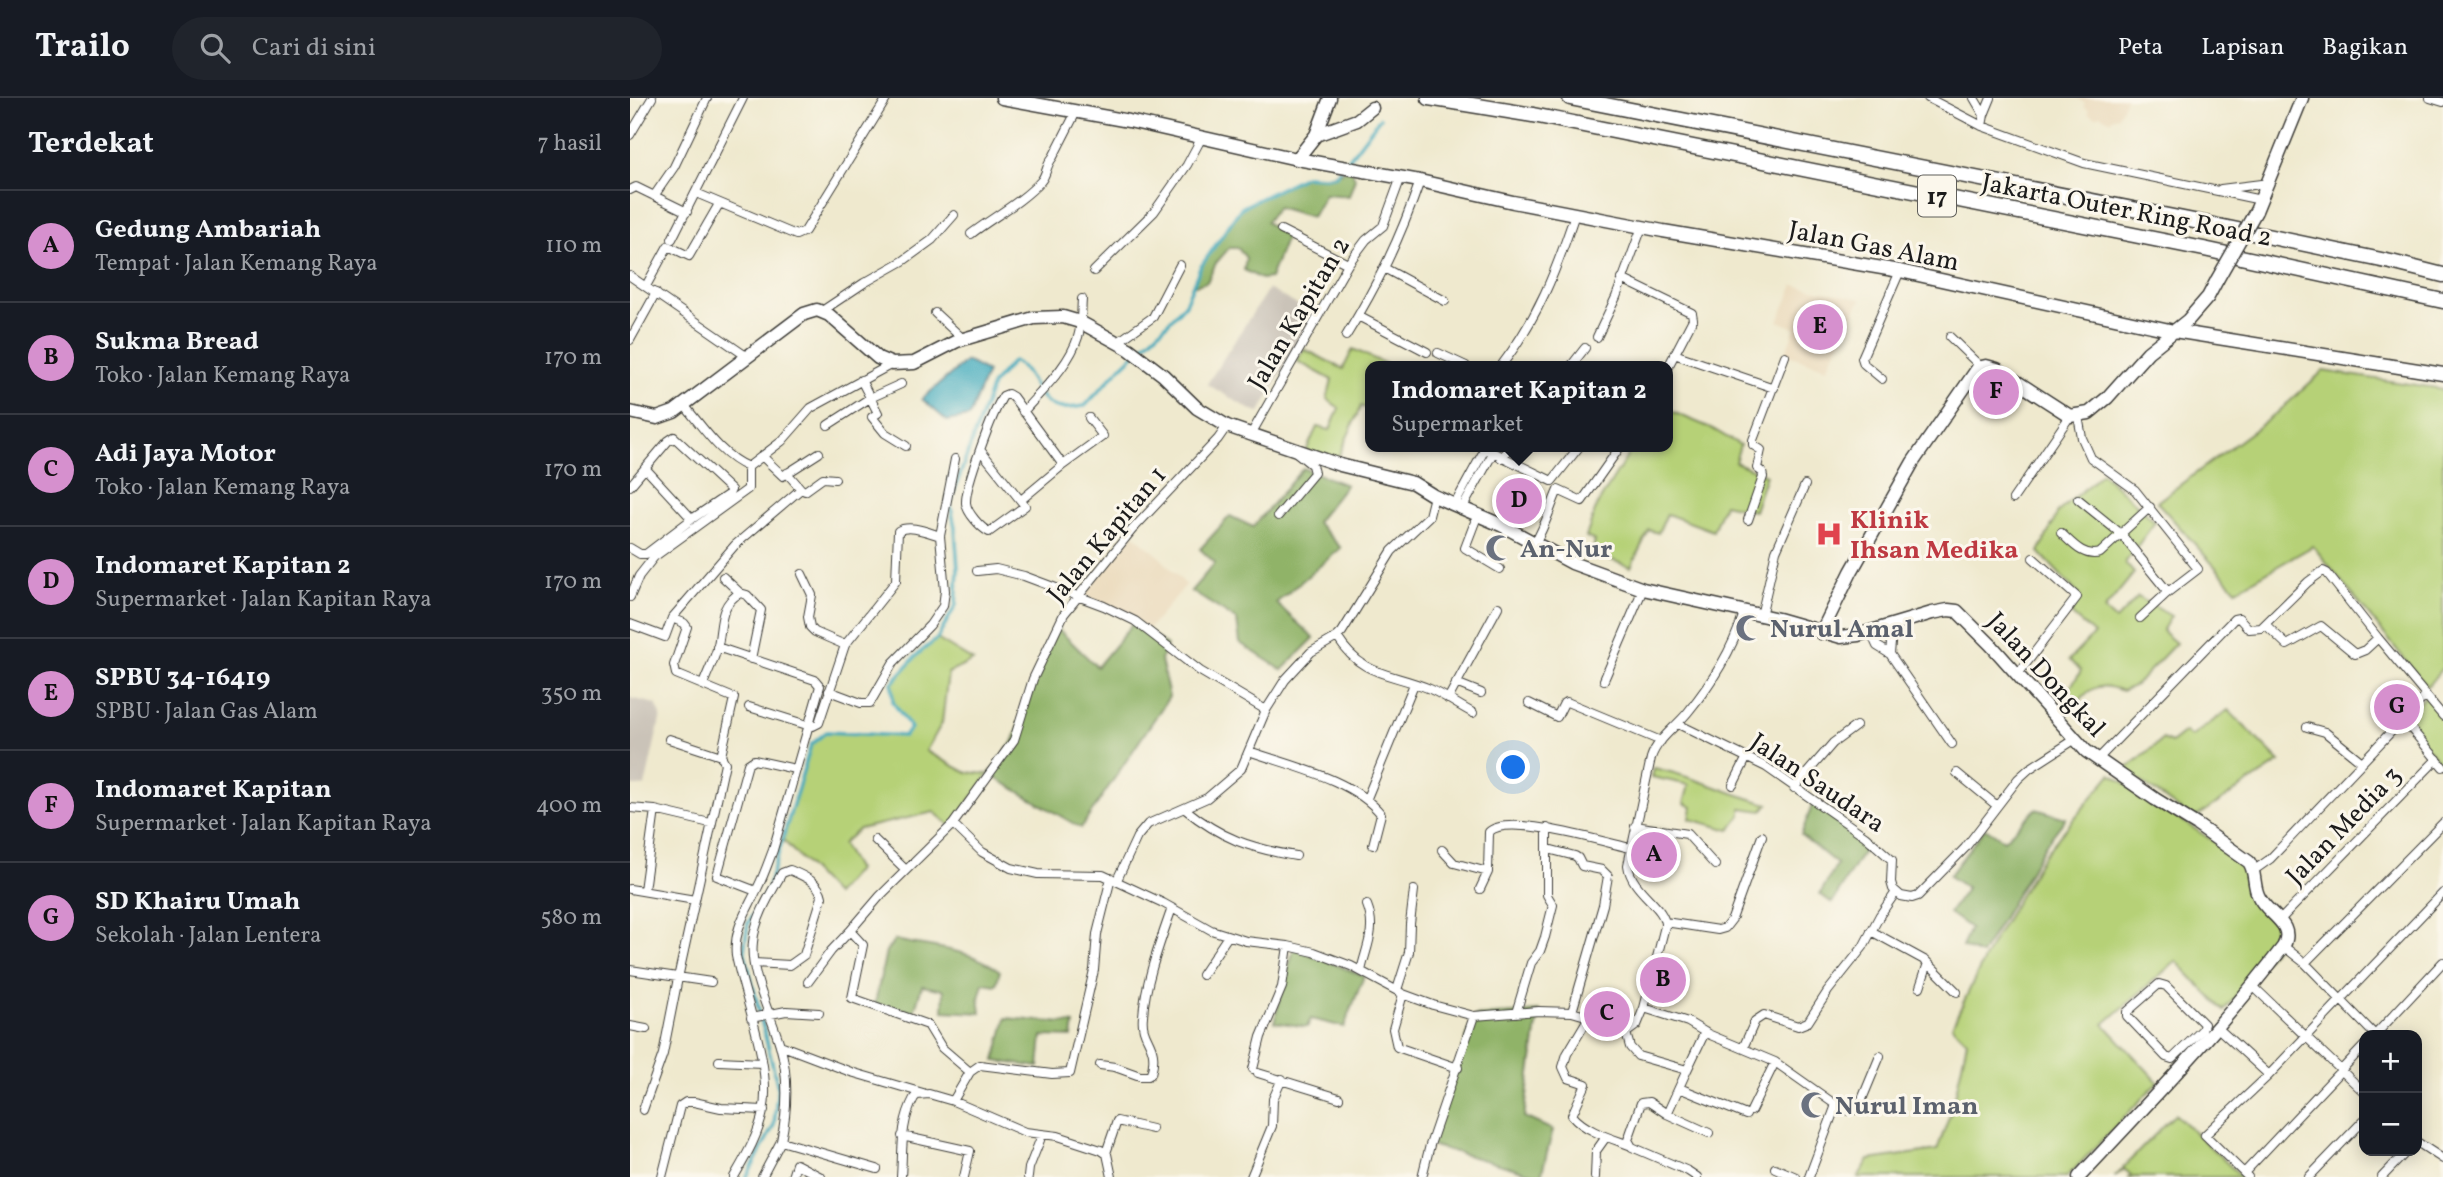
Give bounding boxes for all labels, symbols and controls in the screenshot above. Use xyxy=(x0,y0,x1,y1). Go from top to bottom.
search box xyxy=(172,17,662,80)
text: Trailo xyxy=(35,25,130,71)
icon: search xyxy=(196,29,234,67)
text: Cari di sini xyxy=(252,30,376,66)
text: Peta xyxy=(2118,31,2163,65)
text: Lapisan xyxy=(2201,31,2284,65)
text: Bagikan xyxy=(2322,31,2408,65)
text: Terdekat xyxy=(28,123,154,165)
text: 7 hasil xyxy=(537,128,602,160)
street label: Jakarta Outer Ring Road 2 xyxy=(1978,165,2275,257)
road number: 17 xyxy=(1918,176,1956,216)
text: Gedung Ambariah xyxy=(95,212,321,248)
street label: Jalan Gas Alam xyxy=(1785,213,1962,281)
text: A xyxy=(43,230,59,262)
text: 110 m xyxy=(545,230,602,262)
street label: Jalan Kapitan 2 xyxy=(1240,231,1360,397)
text: Tempat · Jalan Kemang Raya xyxy=(95,248,378,280)
pin: E xyxy=(1797,301,1843,353)
text: Sukma Bread xyxy=(95,324,259,360)
text: B xyxy=(43,342,59,374)
text: 170 m xyxy=(544,342,602,374)
text: Toko · Jalan Kemang Raya xyxy=(95,360,351,392)
popup xyxy=(1365,361,1673,452)
pin: F xyxy=(1973,366,2019,418)
text: Indomaret Kapitan 2 xyxy=(1391,373,1647,409)
text: Supermarket xyxy=(1391,409,1523,441)
text: Adi Jaya Motor xyxy=(95,436,276,472)
text: C xyxy=(44,454,58,486)
text: 170 m xyxy=(544,454,602,486)
street label: Jalan Kapitan 1 xyxy=(1039,459,1176,612)
text: Toko · Jalan Kemang Raya xyxy=(95,472,351,504)
pin: D xyxy=(1496,475,1542,527)
place label: Klinik Ihsan Medika xyxy=(1850,503,2018,569)
hospital icon: Klinik Ihsan Medika xyxy=(1814,519,1844,549)
place label: An-Nur xyxy=(1520,532,1612,568)
mosque icon: An-Nur xyxy=(1484,533,1514,563)
text: Indomaret Kapitan 2 xyxy=(95,548,350,584)
text: D xyxy=(43,566,59,598)
text: 170 m xyxy=(544,566,602,598)
text: Supermarket · Jalan Kapitan Raya xyxy=(95,584,432,616)
street label: Jalan Dongkal xyxy=(1978,605,2113,746)
place label: Nurul Amal xyxy=(1770,612,1914,648)
mosque icon: Nurul Amal xyxy=(1734,613,1764,643)
text: SPBU 34-16419 xyxy=(95,660,270,696)
text: E xyxy=(44,678,58,710)
text: 350 m xyxy=(541,678,602,710)
pin: G xyxy=(2374,681,2420,733)
text: SPBU · Jalan Gas Alam xyxy=(95,696,318,728)
street label: Jalan Saudara xyxy=(1742,725,1892,842)
your location xyxy=(1496,750,1530,784)
street label: Jalan Media 3 xyxy=(2278,759,2411,894)
text: Indomaret Kapitan xyxy=(95,772,332,808)
text: F xyxy=(44,790,58,822)
text: 400 m xyxy=(536,790,602,822)
text: Supermarket · Jalan Kapitan Raya xyxy=(95,808,432,840)
pin: A xyxy=(1631,829,1677,881)
text: SD Khairu Umah xyxy=(95,884,301,920)
text: G xyxy=(43,902,59,934)
text: 580 m xyxy=(540,902,602,934)
text: Sekolah · Jalan Lentera xyxy=(95,920,322,952)
pin: B xyxy=(1640,954,1686,1006)
pin: C xyxy=(1584,988,1630,1040)
map controls xyxy=(2359,1030,2422,1156)
button: + xyxy=(2359,1030,2422,1093)
place label: Nurul Iman xyxy=(1835,1089,1978,1125)
mosque icon: Nurul Iman xyxy=(1799,1090,1829,1120)
button: − xyxy=(2359,1093,2422,1156)

